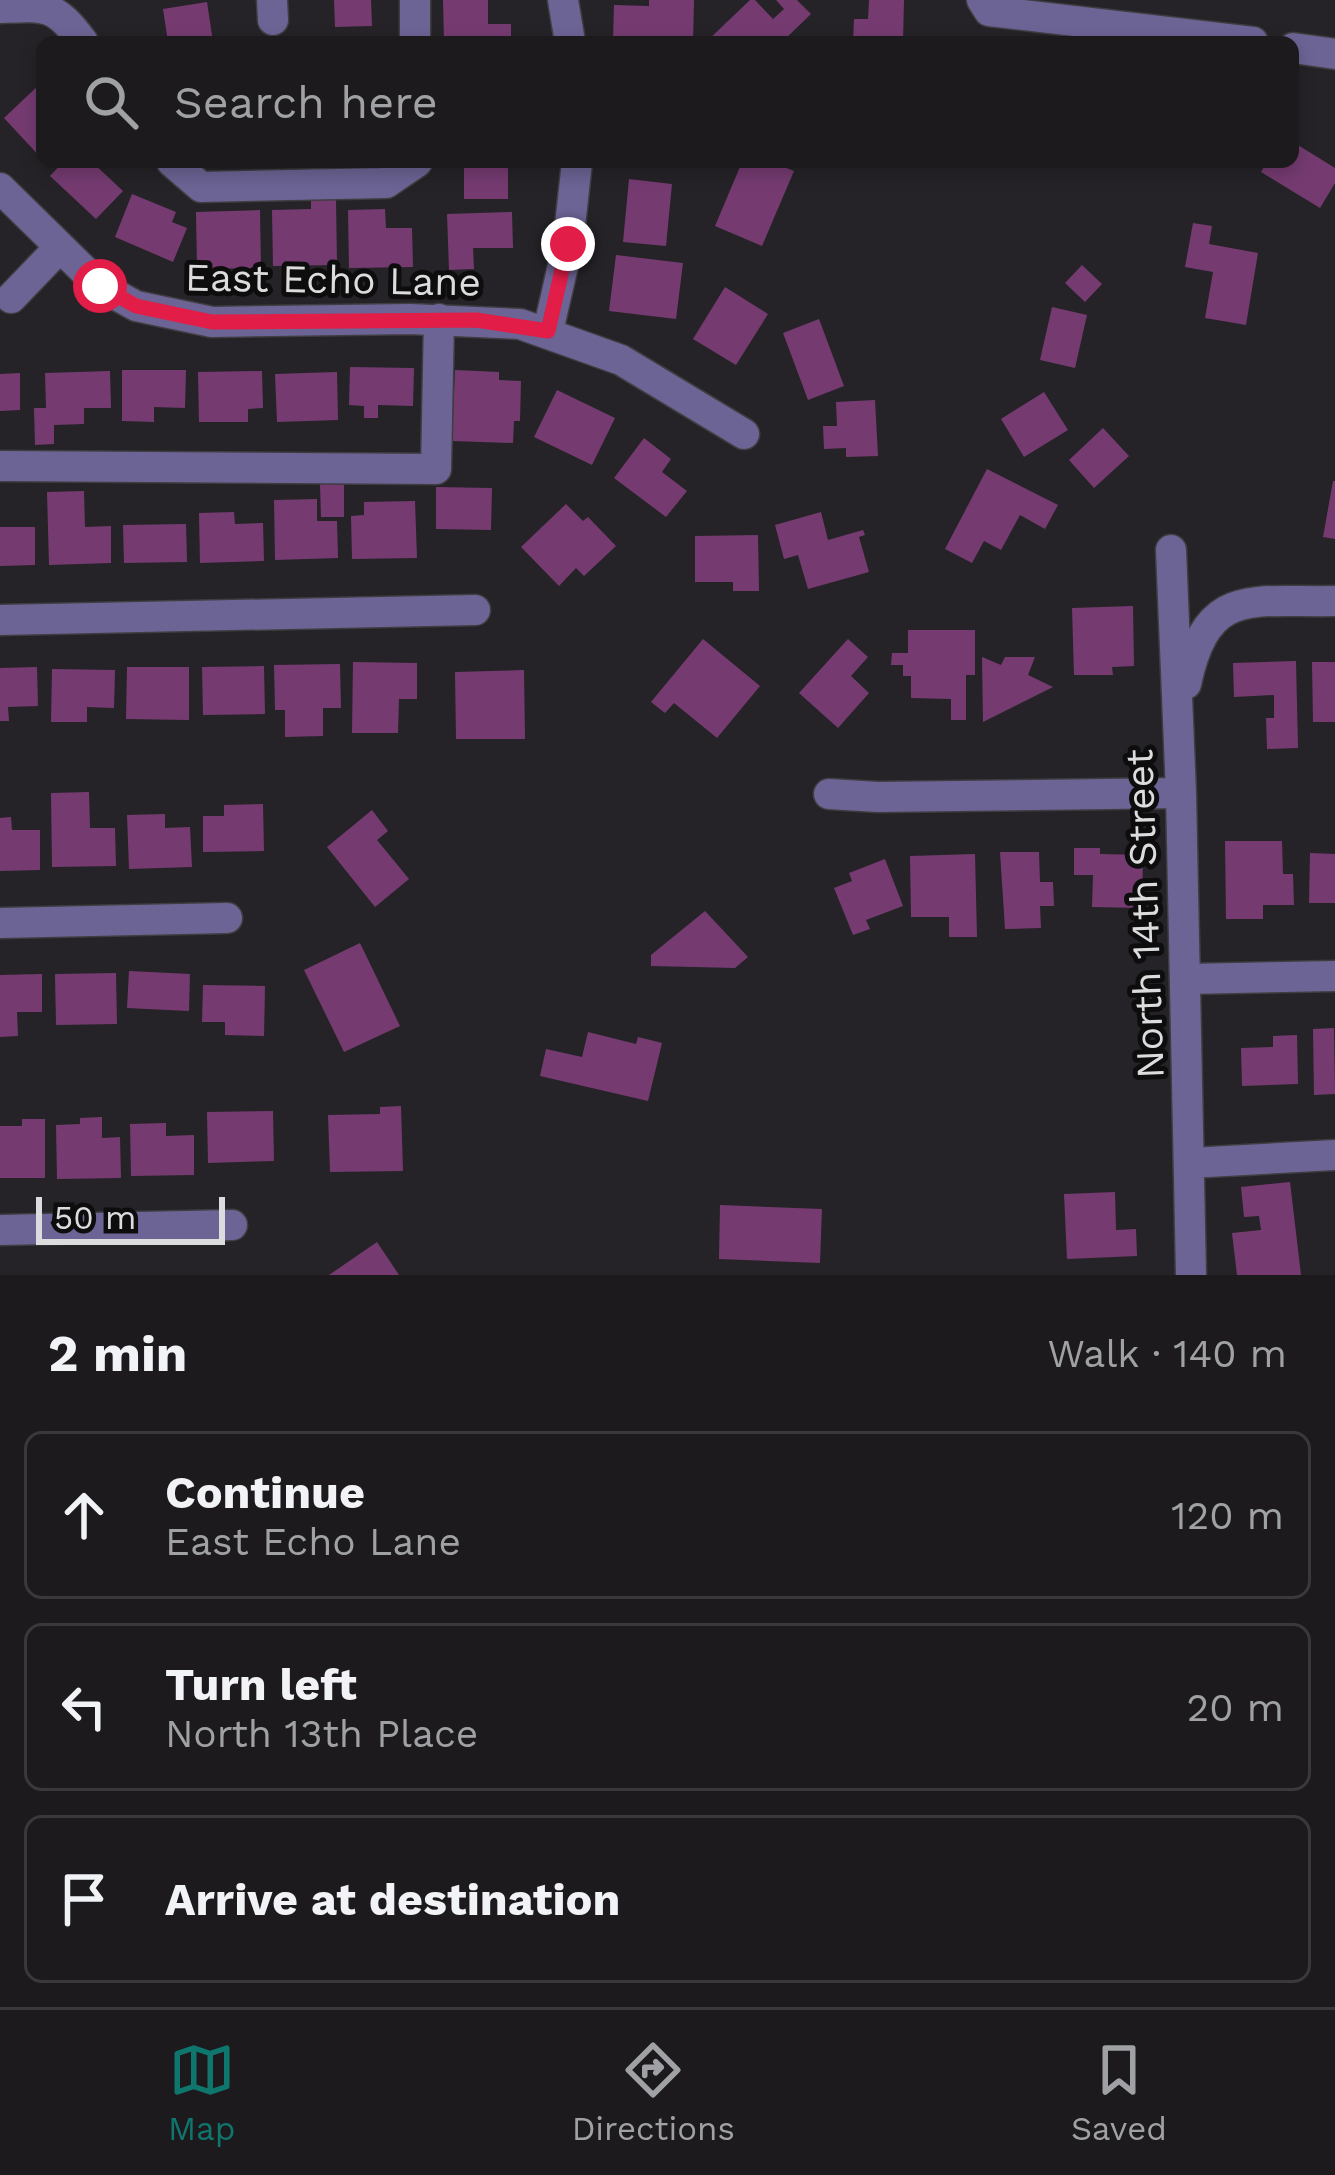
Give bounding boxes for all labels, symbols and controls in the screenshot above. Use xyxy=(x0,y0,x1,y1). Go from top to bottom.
search box xyxy=(36,36,1299,168)
icon: search xyxy=(78,69,144,135)
text: Search here xyxy=(174,76,438,129)
route end xyxy=(541,217,595,271)
street label: East Echo Lane xyxy=(185,254,481,305)
route start xyxy=(73,259,127,313)
street label: North 14th Street xyxy=(1116,748,1173,1080)
scale bar xyxy=(36,1191,225,1244)
text: 50 m xyxy=(54,1198,136,1237)
text: 2 min xyxy=(48,1324,187,1383)
text: Walk · 140 m xyxy=(1047,1331,1287,1376)
text: Continue xyxy=(165,1466,365,1519)
icon: ahead xyxy=(51,1482,117,1548)
text: 120 m xyxy=(1171,1493,1284,1538)
text: East Echo Lane xyxy=(165,1519,461,1564)
text: Turn left xyxy=(165,1658,357,1711)
icon: left xyxy=(51,1674,117,1740)
text: 20 m xyxy=(1187,1685,1284,1730)
text: North 13th Place xyxy=(165,1711,478,1756)
icon: arrive xyxy=(51,1866,117,1932)
text: Arrive at destination xyxy=(165,1873,620,1926)
tab: Map xyxy=(168,2037,235,2148)
tab: Directions xyxy=(572,2037,735,2148)
tab: Saved xyxy=(1071,2037,1167,2148)

